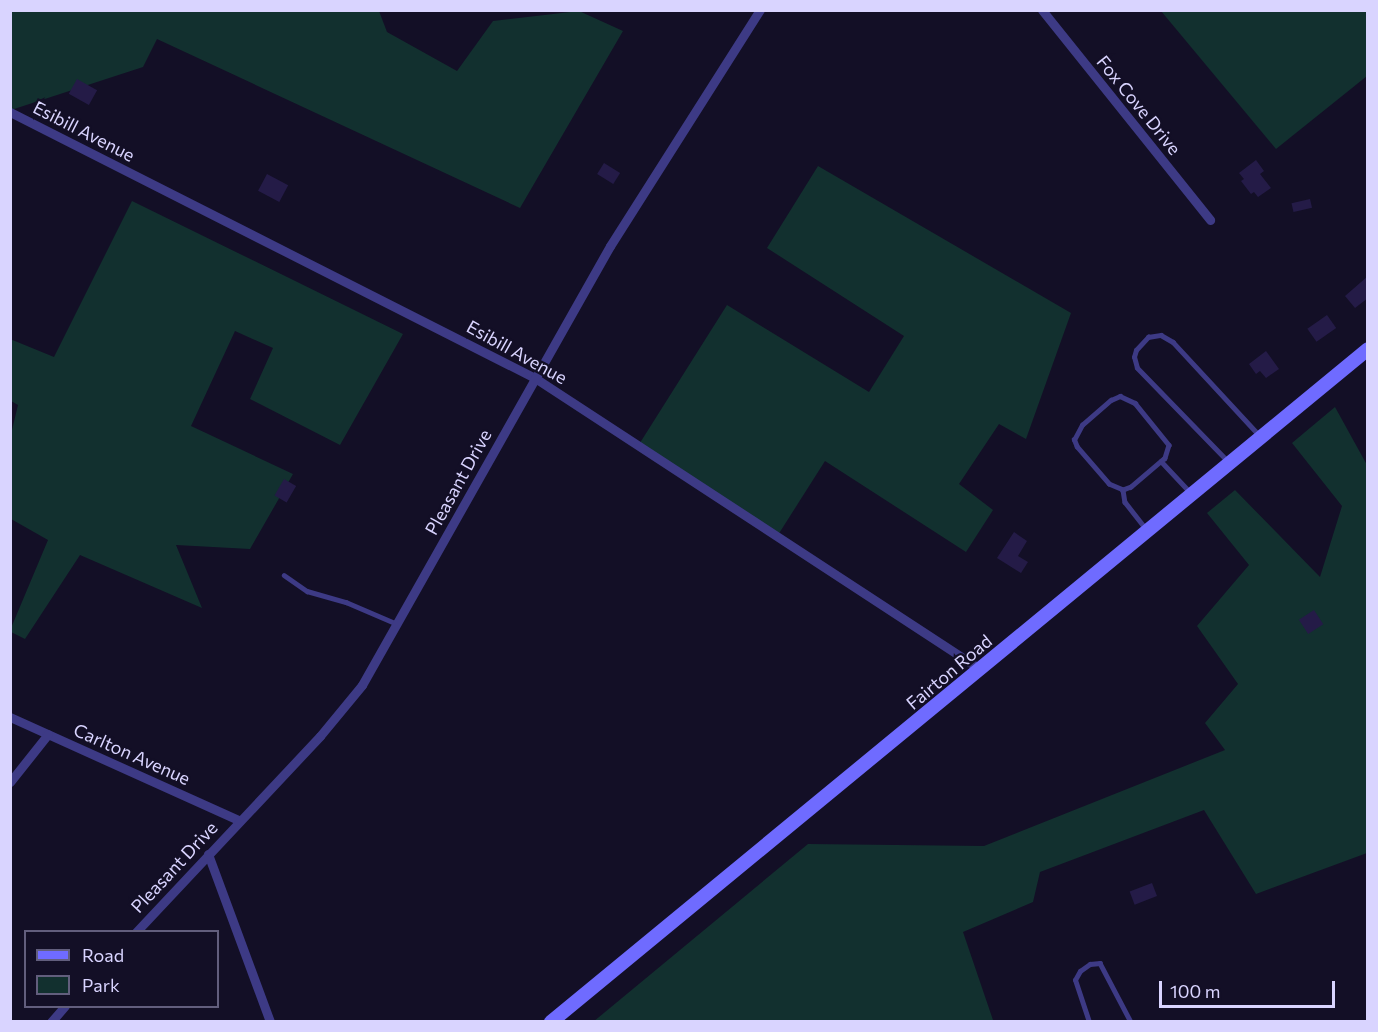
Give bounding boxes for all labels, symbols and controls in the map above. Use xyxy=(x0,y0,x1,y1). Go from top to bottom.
street label: Fox Cove Drive xyxy=(1092,51,1186,159)
street label: Esibill Avenue xyxy=(30,96,138,166)
street label: Esibill Avenue xyxy=(463,316,571,388)
street label: Pleasant Drive xyxy=(420,426,496,538)
street label: Fairton Road xyxy=(902,630,996,714)
street label: Carlton Avenue xyxy=(70,719,194,789)
street label: Pleasant Drive xyxy=(126,817,222,917)
legend xyxy=(24,930,219,1008)
text: Road xyxy=(82,944,124,966)
scale bar xyxy=(1162,969,1338,1007)
text: Park xyxy=(82,974,120,996)
text: 100 m xyxy=(1170,980,1220,1002)

